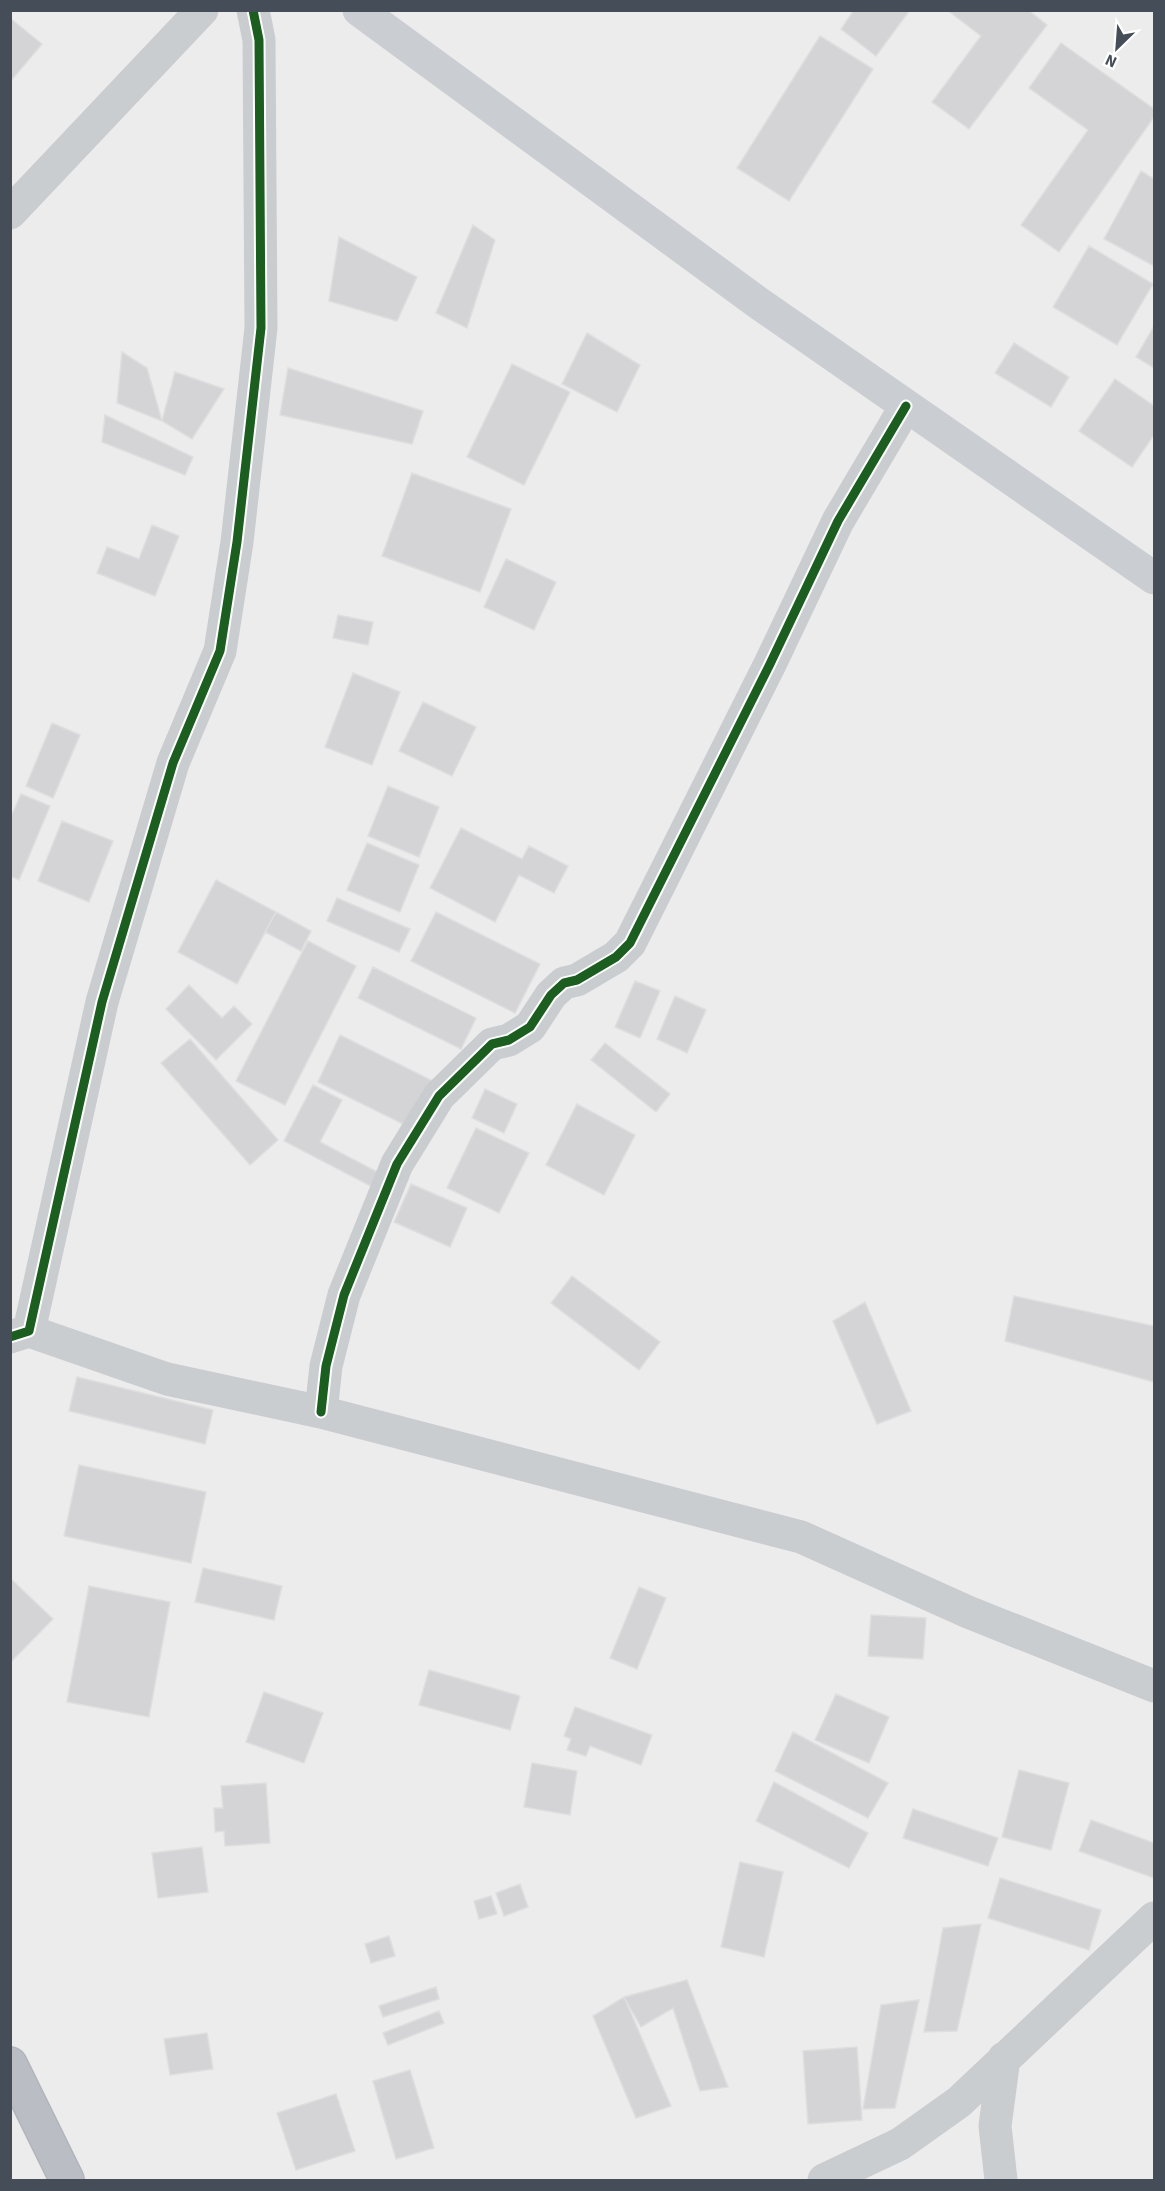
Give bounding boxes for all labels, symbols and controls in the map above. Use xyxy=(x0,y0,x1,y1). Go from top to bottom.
north arrow xyxy=(1087,18,1147,78)
text: N xyxy=(1102,48,1121,73)

